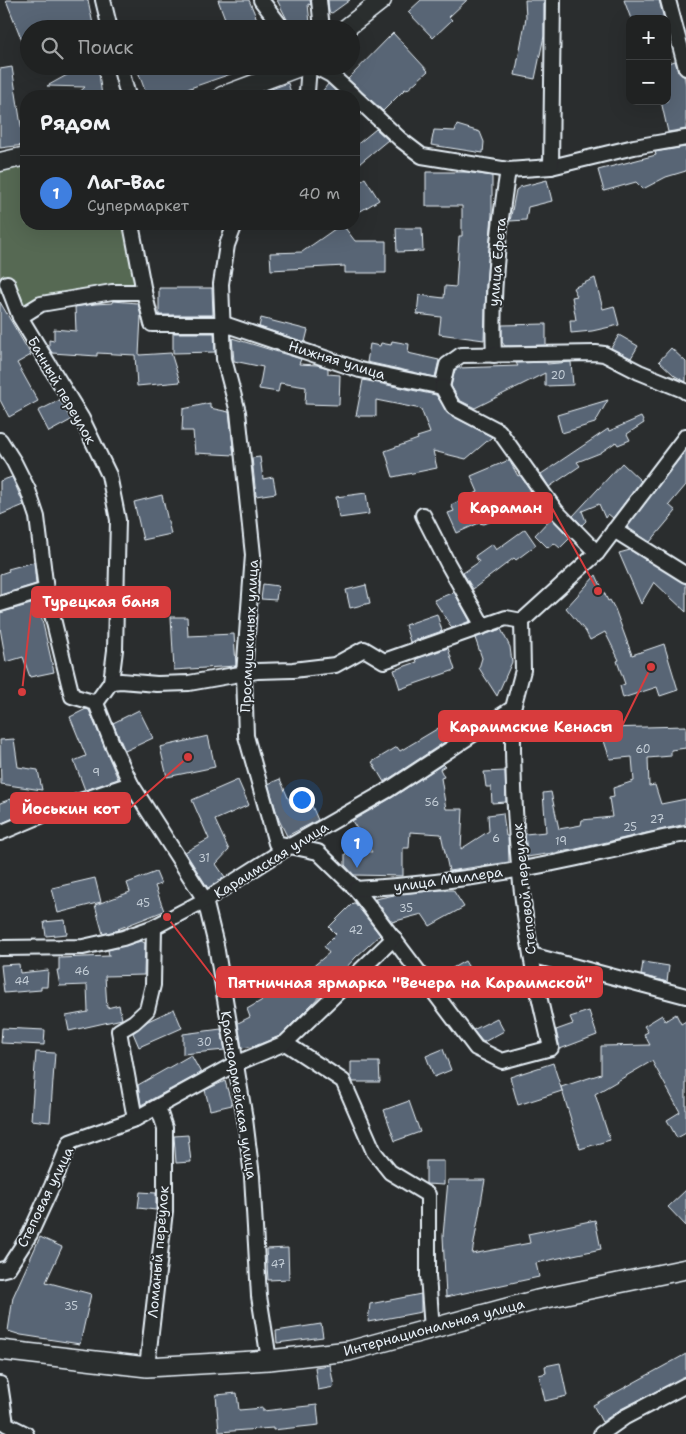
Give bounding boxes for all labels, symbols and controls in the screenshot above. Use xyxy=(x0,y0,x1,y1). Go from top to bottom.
map controls xyxy=(626,15,671,105)
button: + xyxy=(626,15,671,60)
search box xyxy=(20,20,360,75)
icon: search xyxy=(38,34,66,62)
text: Поиск xyxy=(78,35,133,60)
button: − xyxy=(626,60,671,105)
text: Рядом xyxy=(40,109,110,137)
text: Лаг-Вас xyxy=(87,170,165,195)
text: 1 xyxy=(52,183,60,204)
text: 40 m xyxy=(298,183,340,204)
text: Супермаркет xyxy=(87,195,189,216)
street label: улица Ефета xyxy=(484,217,510,307)
street label: Банный переулок xyxy=(24,333,100,448)
street label: Нижняя улица xyxy=(286,337,388,383)
house number: 20 xyxy=(550,368,566,383)
callout: Караман xyxy=(459,493,552,523)
text: Караман xyxy=(470,498,542,518)
street label: Просмушкиных улица xyxy=(236,559,262,713)
callout: Турецкая баня xyxy=(32,587,170,617)
text: Турецкая баня xyxy=(42,592,160,612)
callout: Караимские Кенасы xyxy=(439,711,622,741)
text: Караимские Кенасы xyxy=(450,717,613,737)
house number: 60 xyxy=(635,742,651,757)
house number: 9 xyxy=(92,765,100,780)
your location xyxy=(289,787,315,813)
callout: Йоськин кот xyxy=(11,793,130,823)
house number: 56 xyxy=(425,795,439,810)
text: Йоськин кот xyxy=(22,799,120,819)
house number: 27 xyxy=(650,812,665,827)
street label: Караимская улица xyxy=(210,817,332,902)
house number: 25 xyxy=(623,820,637,835)
street label: Степовой переулок xyxy=(508,822,540,955)
pin: 1 xyxy=(341,827,373,868)
house number: 6 xyxy=(492,831,500,846)
house number: 19 xyxy=(555,834,567,849)
house number: 31 xyxy=(198,851,210,866)
street label: улица Миллера xyxy=(392,862,504,896)
house number: 45 xyxy=(136,896,150,911)
house number: 35 xyxy=(399,901,413,916)
house number: 42 xyxy=(349,923,363,938)
house number: 46 xyxy=(74,964,90,979)
callout: Пятничная ярмарка "Вечера на Караимской" xyxy=(217,967,602,997)
text: Пятничная ярмарка "Вечера на Караимской" xyxy=(228,973,592,993)
house number: 44 xyxy=(14,974,30,989)
street label: Красноармейская улица xyxy=(217,1010,261,1181)
house number: 30 xyxy=(196,1035,212,1050)
street label: Степовая улица xyxy=(13,1144,77,1250)
street label: Ломаный переулок xyxy=(143,1185,173,1319)
house number: 47 xyxy=(271,1257,286,1272)
street label: Интернациональная улица xyxy=(341,1294,527,1360)
house number: 35 xyxy=(64,1299,78,1314)

